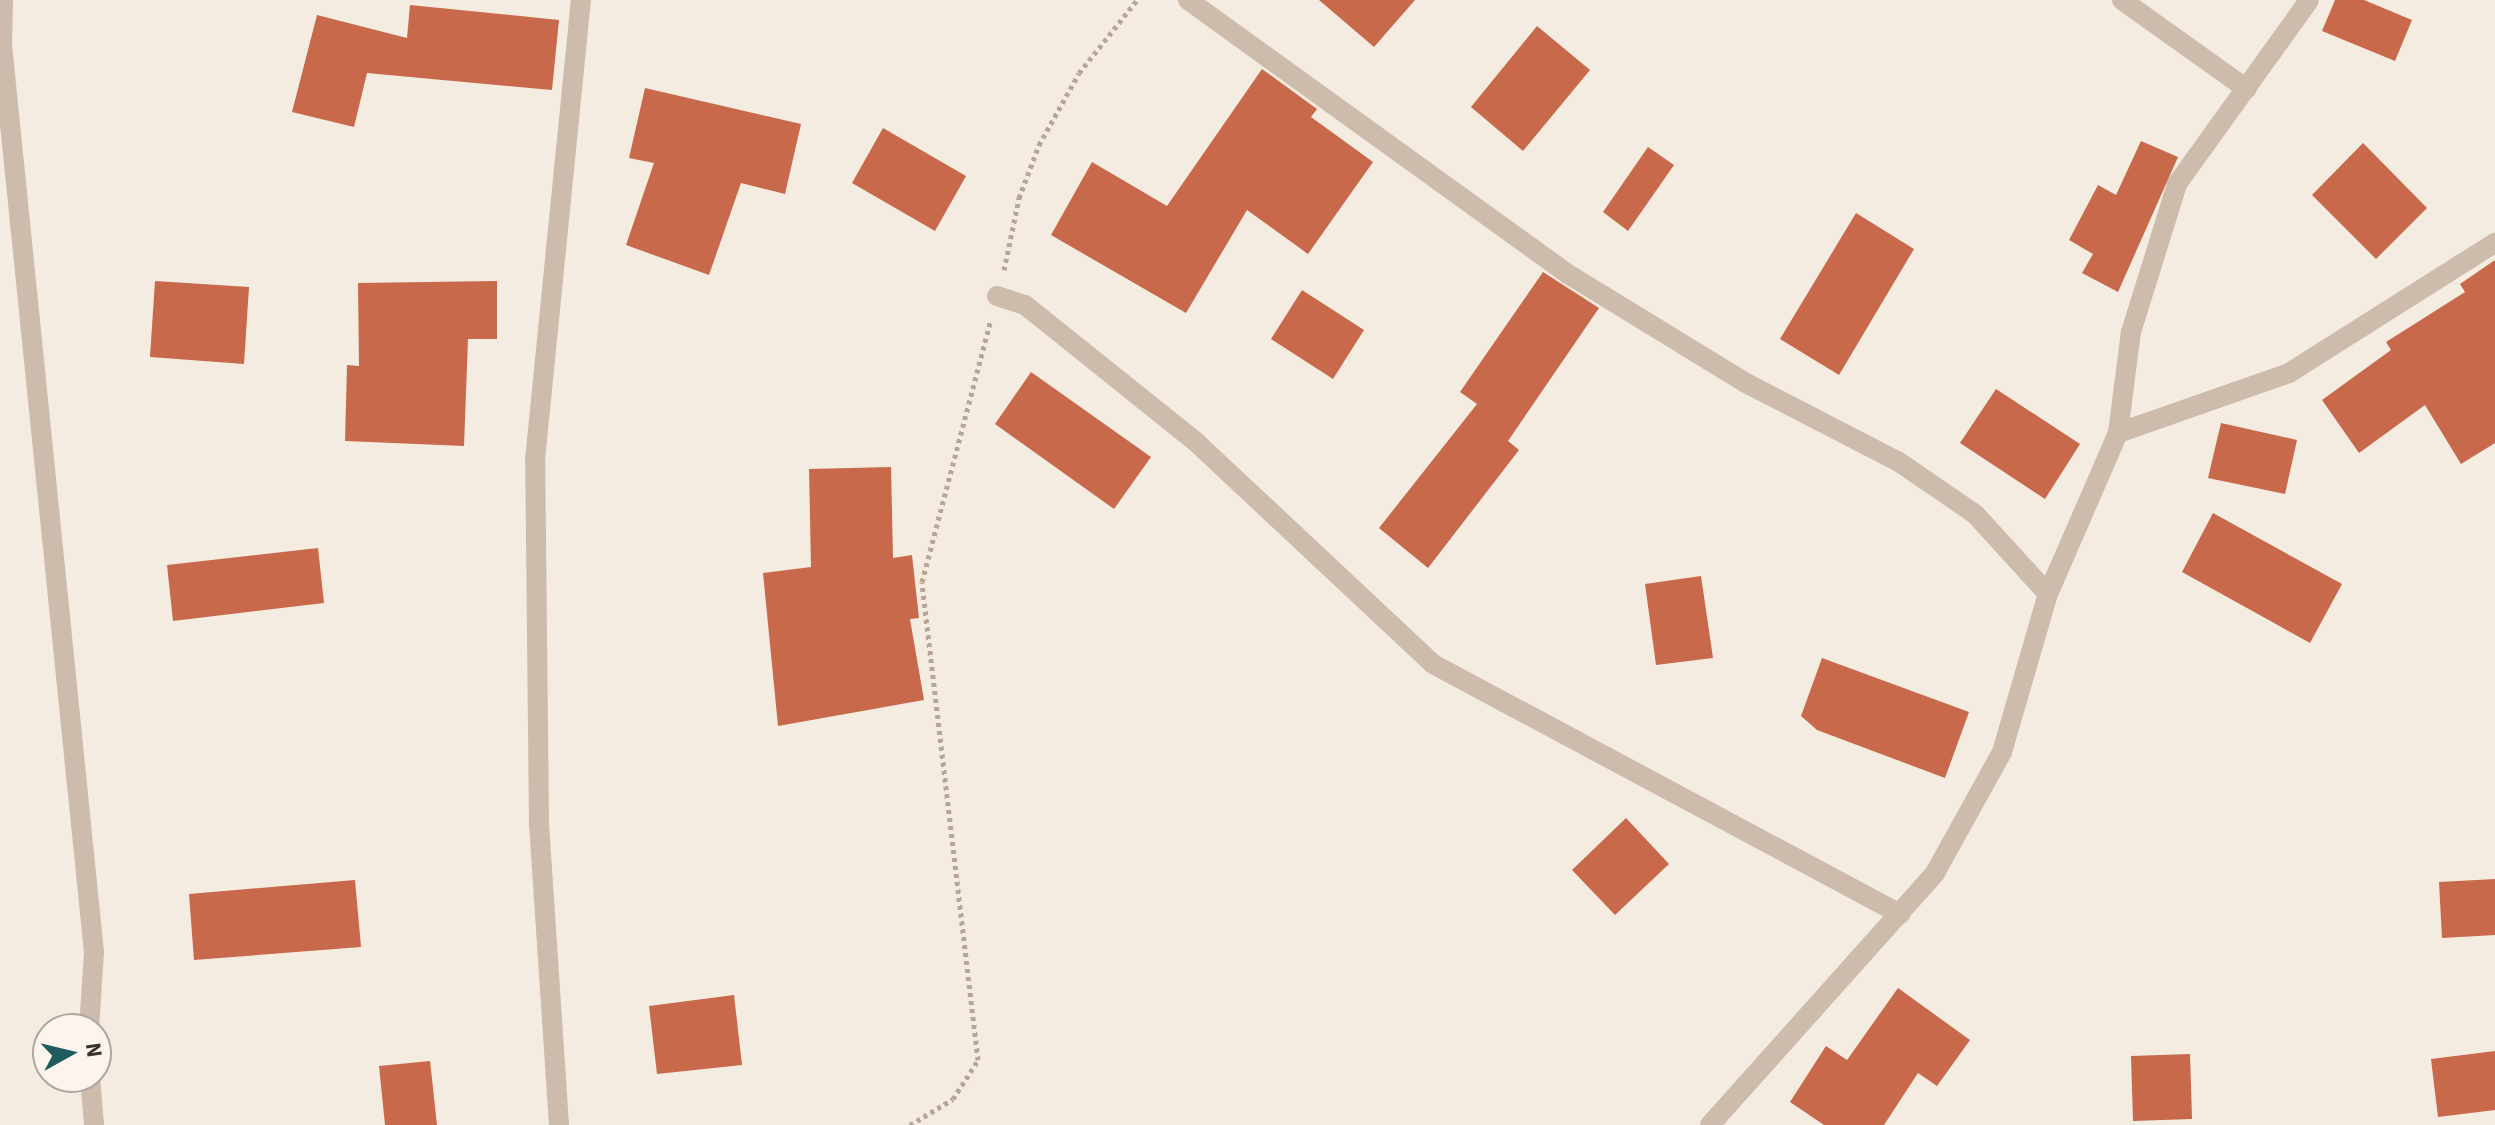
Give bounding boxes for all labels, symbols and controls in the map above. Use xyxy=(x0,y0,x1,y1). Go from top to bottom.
north arrow xyxy=(32,1013,112,1093)
text: N xyxy=(77,1040,111,1059)

